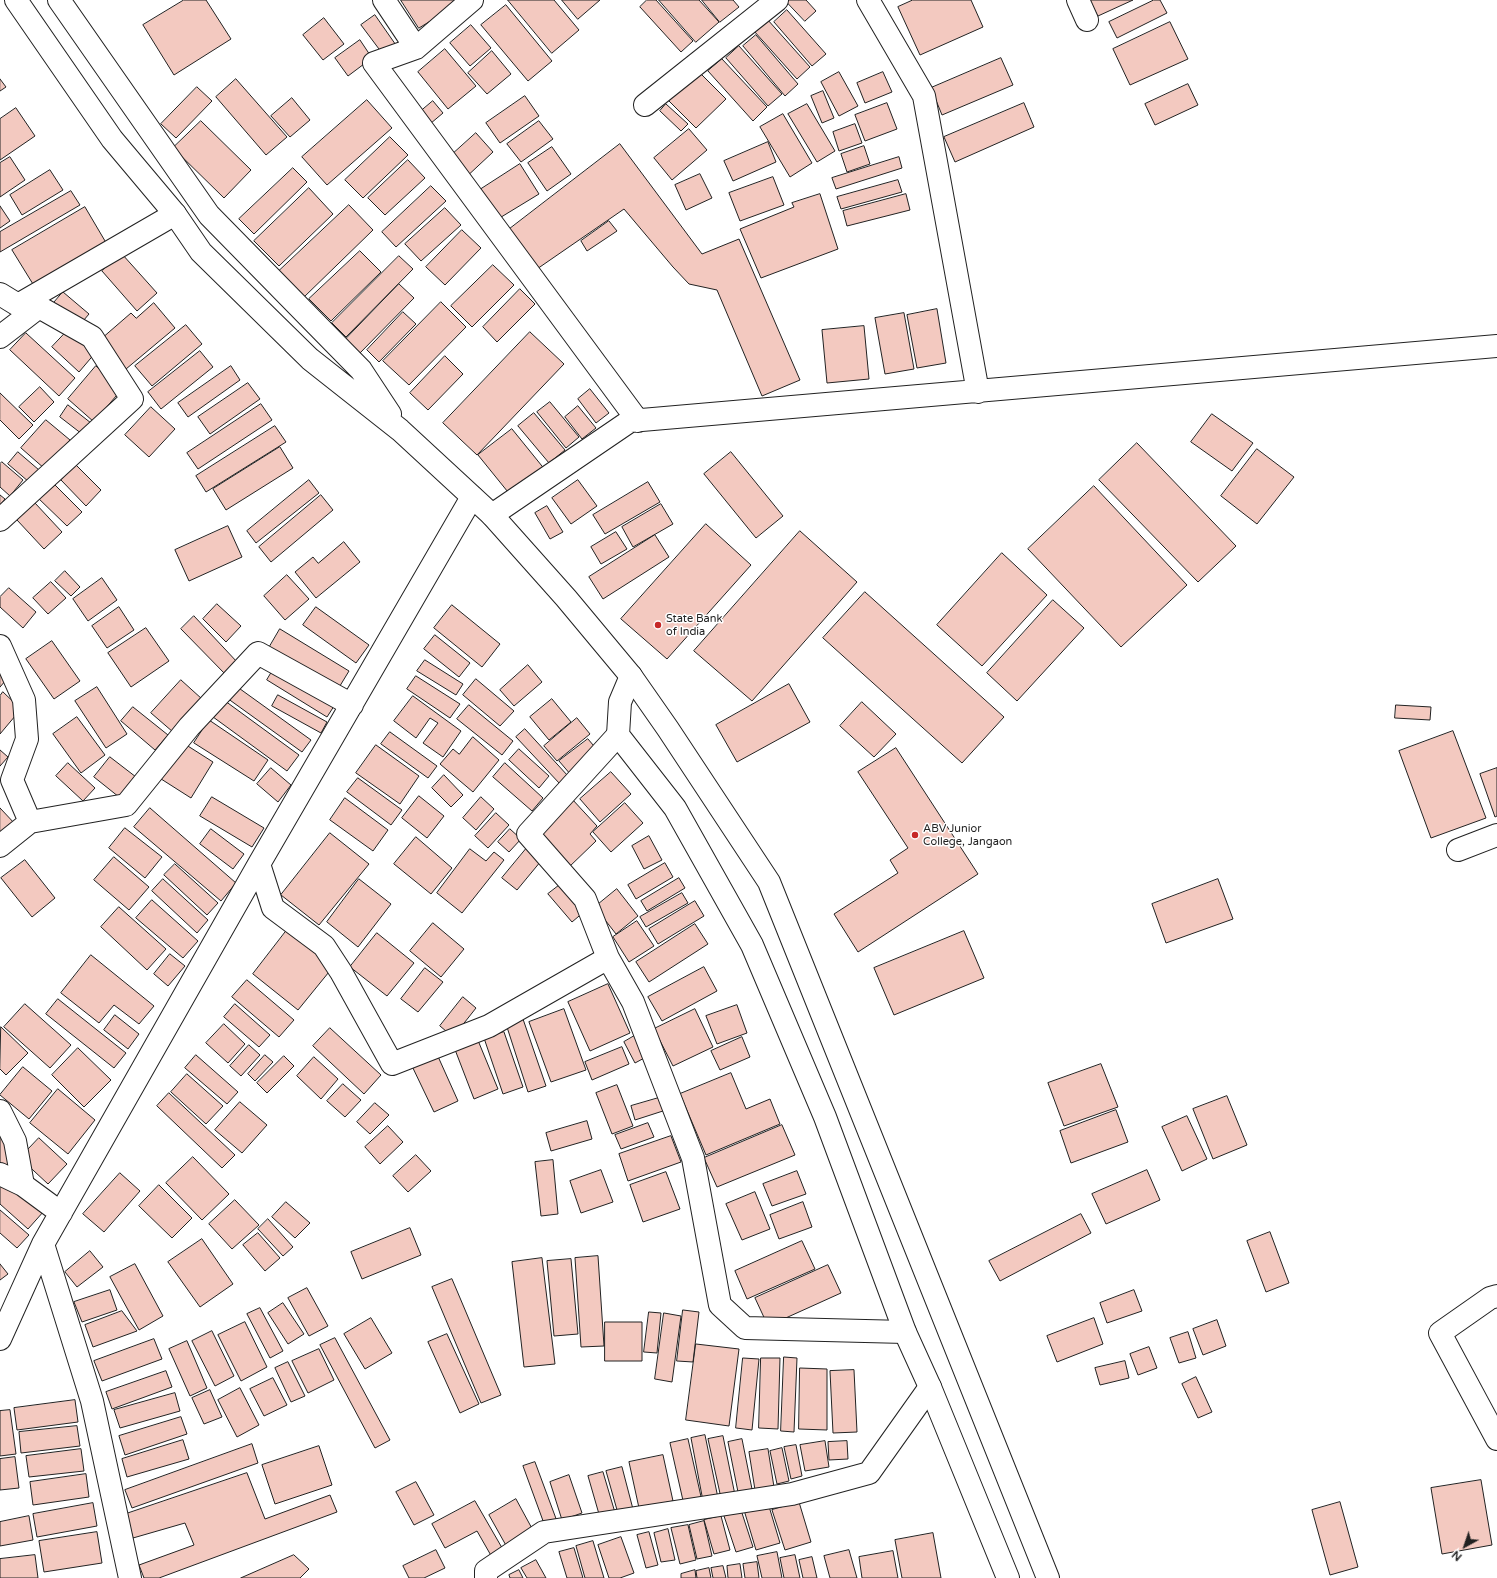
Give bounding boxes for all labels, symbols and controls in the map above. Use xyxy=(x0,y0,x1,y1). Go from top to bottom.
place label: State Bank of India xyxy=(666,612,722,638)
marker: State Bank of India xyxy=(653,620,663,630)
place label: ABV Junior College, Jangaon xyxy=(923,822,1012,848)
marker: ABV Junior College, Jangaon xyxy=(910,830,920,840)
north arrow xyxy=(1445,1526,1485,1566)
text: N xyxy=(1449,1548,1465,1563)

